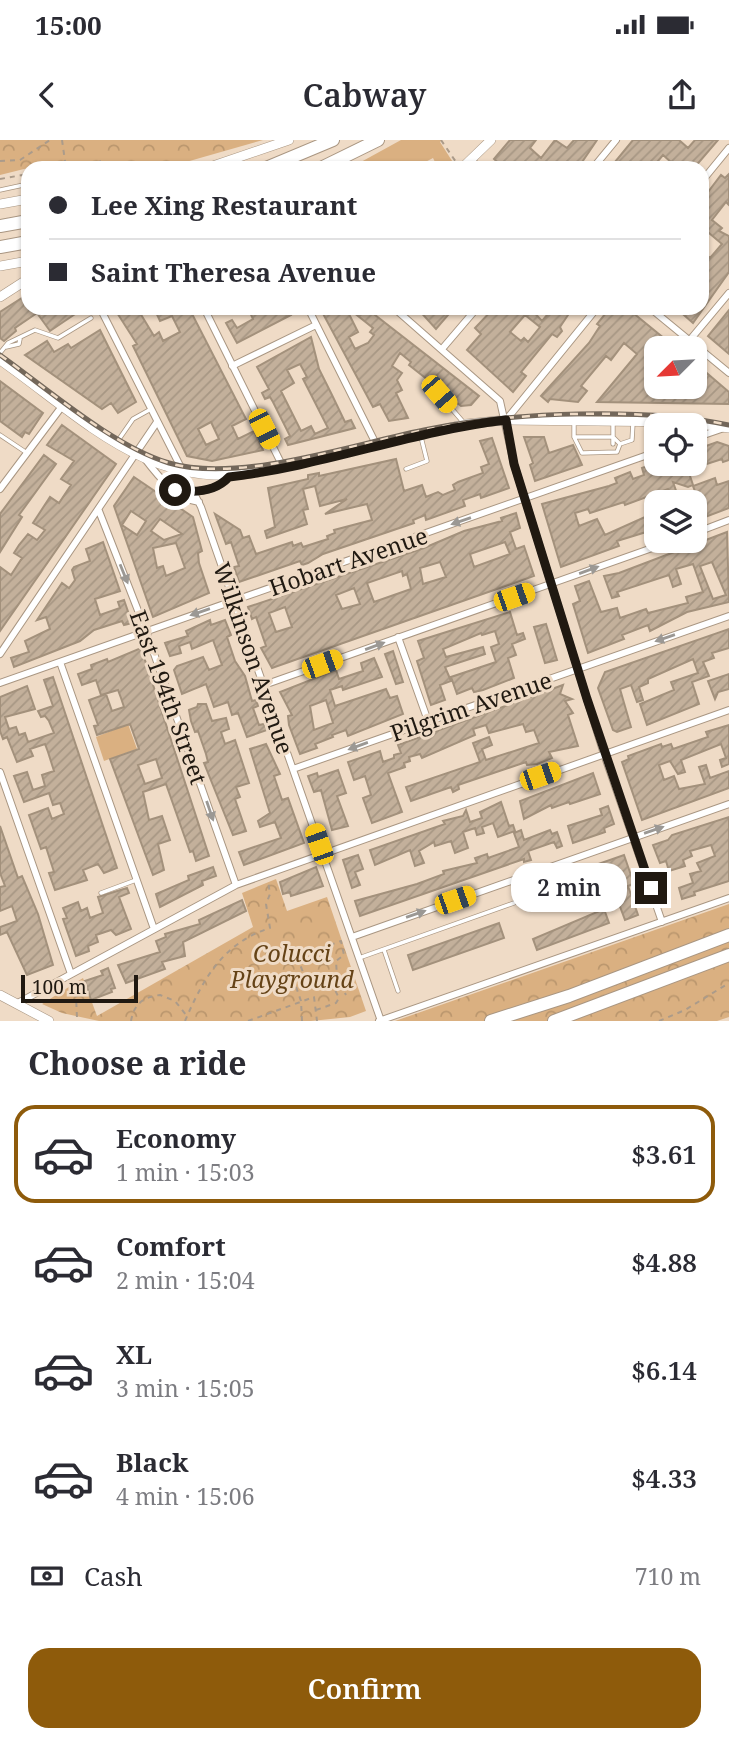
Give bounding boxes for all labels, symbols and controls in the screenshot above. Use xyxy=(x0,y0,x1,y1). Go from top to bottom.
text: 15:00 xyxy=(35,7,102,43)
text: Cabway xyxy=(303,73,426,116)
icon: back xyxy=(28,76,66,114)
icon: share xyxy=(663,76,701,114)
text: Lee Xing Restaurant xyxy=(91,187,357,223)
text: Saint Theresa Avenue xyxy=(91,254,376,290)
north arrow xyxy=(644,336,707,399)
map controls xyxy=(644,336,707,553)
car xyxy=(418,371,461,417)
car xyxy=(246,406,283,452)
button: locate xyxy=(644,413,707,476)
route start xyxy=(159,474,191,506)
button: layers xyxy=(644,490,707,553)
one-way arrow xyxy=(450,516,471,527)
street label: Hobart Avenue xyxy=(264,519,432,603)
street label: Wilkinson Avenue xyxy=(206,558,302,758)
one-way arrow xyxy=(118,564,129,585)
one-way arrow xyxy=(579,564,600,575)
car xyxy=(491,580,538,614)
street label: East 194th Street xyxy=(123,605,215,789)
one-way arrow xyxy=(189,607,210,618)
one-way arrow xyxy=(654,633,675,644)
one-way arrow xyxy=(364,640,385,651)
car xyxy=(299,647,346,681)
street label: Pilgrim Avenue xyxy=(386,663,556,749)
one-way arrow xyxy=(347,741,368,752)
car xyxy=(517,759,564,793)
one-way arrow xyxy=(205,800,216,821)
car xyxy=(303,821,336,867)
one-way arrow xyxy=(643,824,664,835)
callout: 2 min xyxy=(511,864,626,912)
text: 2 min xyxy=(537,871,601,903)
route end xyxy=(635,872,667,904)
car xyxy=(432,883,479,917)
one-way arrow xyxy=(406,908,427,919)
park label: Colucci Playground xyxy=(229,937,354,995)
scale bar xyxy=(21,972,138,1004)
text: 100 m xyxy=(32,974,87,1000)
text: Choose a ride xyxy=(28,1041,247,1084)
text: Economy xyxy=(116,1120,236,1156)
icon: car xyxy=(32,1123,95,1186)
text: $3.61 xyxy=(631,1136,697,1172)
text: 1 min · 15:03 xyxy=(116,1156,254,1188)
text: Comfort xyxy=(116,1228,226,1264)
icon: car xyxy=(32,1231,95,1294)
text: $4.88 xyxy=(631,1244,697,1280)
text: 2 min · 15:04 xyxy=(116,1264,254,1296)
text: XL xyxy=(116,1336,152,1372)
icon: car xyxy=(32,1339,95,1402)
text: $6.14 xyxy=(631,1352,697,1388)
text: 3 min · 15:05 xyxy=(116,1372,254,1404)
text: Black xyxy=(116,1444,189,1480)
icon: car xyxy=(32,1447,95,1510)
text: $4.33 xyxy=(631,1460,697,1496)
text: 4 min · 15:06 xyxy=(116,1480,254,1512)
icon: cash xyxy=(28,1557,66,1595)
text: Cash xyxy=(84,1558,143,1594)
text: 710 m xyxy=(635,1560,701,1592)
button: Confirm xyxy=(28,1648,701,1728)

